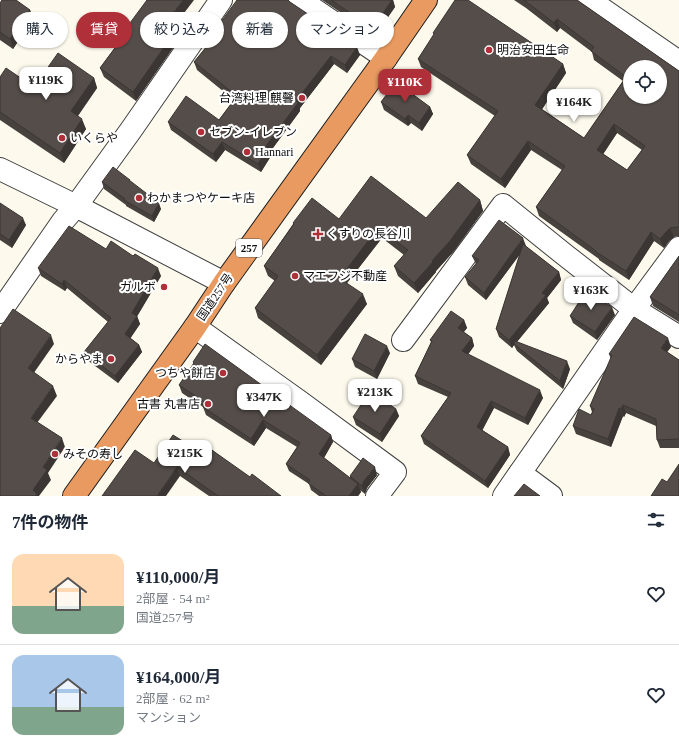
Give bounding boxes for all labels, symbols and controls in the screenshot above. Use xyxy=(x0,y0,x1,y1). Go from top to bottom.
chip: 購入 xyxy=(12,12,68,48)
chip: 賃貸 xyxy=(76,12,132,48)
chip: 絞り込み xyxy=(140,12,224,48)
chip: 新着 xyxy=(232,12,288,48)
chip: マンション xyxy=(296,12,394,48)
place label: 明治安田生命 xyxy=(497,43,569,57)
marker: 明治安田生命 xyxy=(484,45,494,55)
map controls xyxy=(623,60,667,104)
button: locate xyxy=(623,60,667,104)
pin: ¥119K xyxy=(18,67,74,101)
pin: ¥110K xyxy=(377,69,433,103)
text: ¥119K xyxy=(28,72,64,87)
text: ¥110K xyxy=(387,74,423,89)
pin: ¥164K xyxy=(546,89,602,123)
place label: 台湾料理 麒馨 xyxy=(219,91,294,105)
marker: 台湾料理 麒馨 xyxy=(297,93,307,103)
text: ¥164K xyxy=(556,94,592,109)
place label: セブン-イレブン xyxy=(209,125,297,139)
marker: セブン-イレブン xyxy=(196,127,206,137)
place label: いくらや xyxy=(70,131,118,145)
marker: いくらや xyxy=(57,133,67,143)
place label: Hannari xyxy=(255,145,294,159)
marker: Hannari xyxy=(242,147,252,157)
place label: わかまつやケーキ店 xyxy=(147,191,255,205)
marker: わかまつやケーキ店 xyxy=(134,193,144,203)
place label: くすりの長谷川 xyxy=(326,227,410,241)
marker: くすりの長谷川 xyxy=(313,229,323,239)
road number: 257 xyxy=(236,239,262,257)
place label: マエフジ不動産 xyxy=(303,269,387,283)
street label: 国道257号 xyxy=(194,271,236,323)
marker: マエフジ不動産 xyxy=(290,271,300,281)
pin: ¥163K xyxy=(563,277,619,311)
place label: ガルボ xyxy=(120,280,156,294)
marker: ガルボ xyxy=(159,282,169,292)
text: ¥163K xyxy=(573,282,609,297)
place label: からやま xyxy=(55,352,103,366)
marker: からやま xyxy=(106,354,116,364)
place label: つちや餅店 xyxy=(155,366,215,380)
marker: つちや餅店 xyxy=(218,368,228,378)
pin: ¥213K xyxy=(347,379,403,413)
pin: ¥347K xyxy=(236,384,292,418)
text: ¥213K xyxy=(357,384,393,399)
text: ¥347K xyxy=(246,389,282,404)
place label: 古書 丸書店 xyxy=(137,397,200,411)
marker: 古書 丸書店 xyxy=(203,399,213,409)
pin: ¥215K xyxy=(157,440,213,474)
text: ¥215K xyxy=(167,445,203,460)
place label: みその寿し xyxy=(63,447,123,461)
marker: みその寿し xyxy=(50,449,60,459)
icon: filters xyxy=(645,509,667,531)
text: 7件の物件 xyxy=(12,513,89,532)
text: ¥110,000/月 xyxy=(136,568,221,587)
icon: home xyxy=(44,570,92,618)
icon: heart xyxy=(645,583,667,605)
text: 2部屋 · 54 m² xyxy=(136,591,210,606)
text: 国道257号 xyxy=(136,610,195,625)
text: ¥164,000/月 xyxy=(136,668,221,687)
icon: home xyxy=(44,671,92,719)
icon: heart xyxy=(645,684,667,706)
text: 2部屋 · 62 m² xyxy=(136,691,210,706)
text: マンション xyxy=(136,710,201,725)

